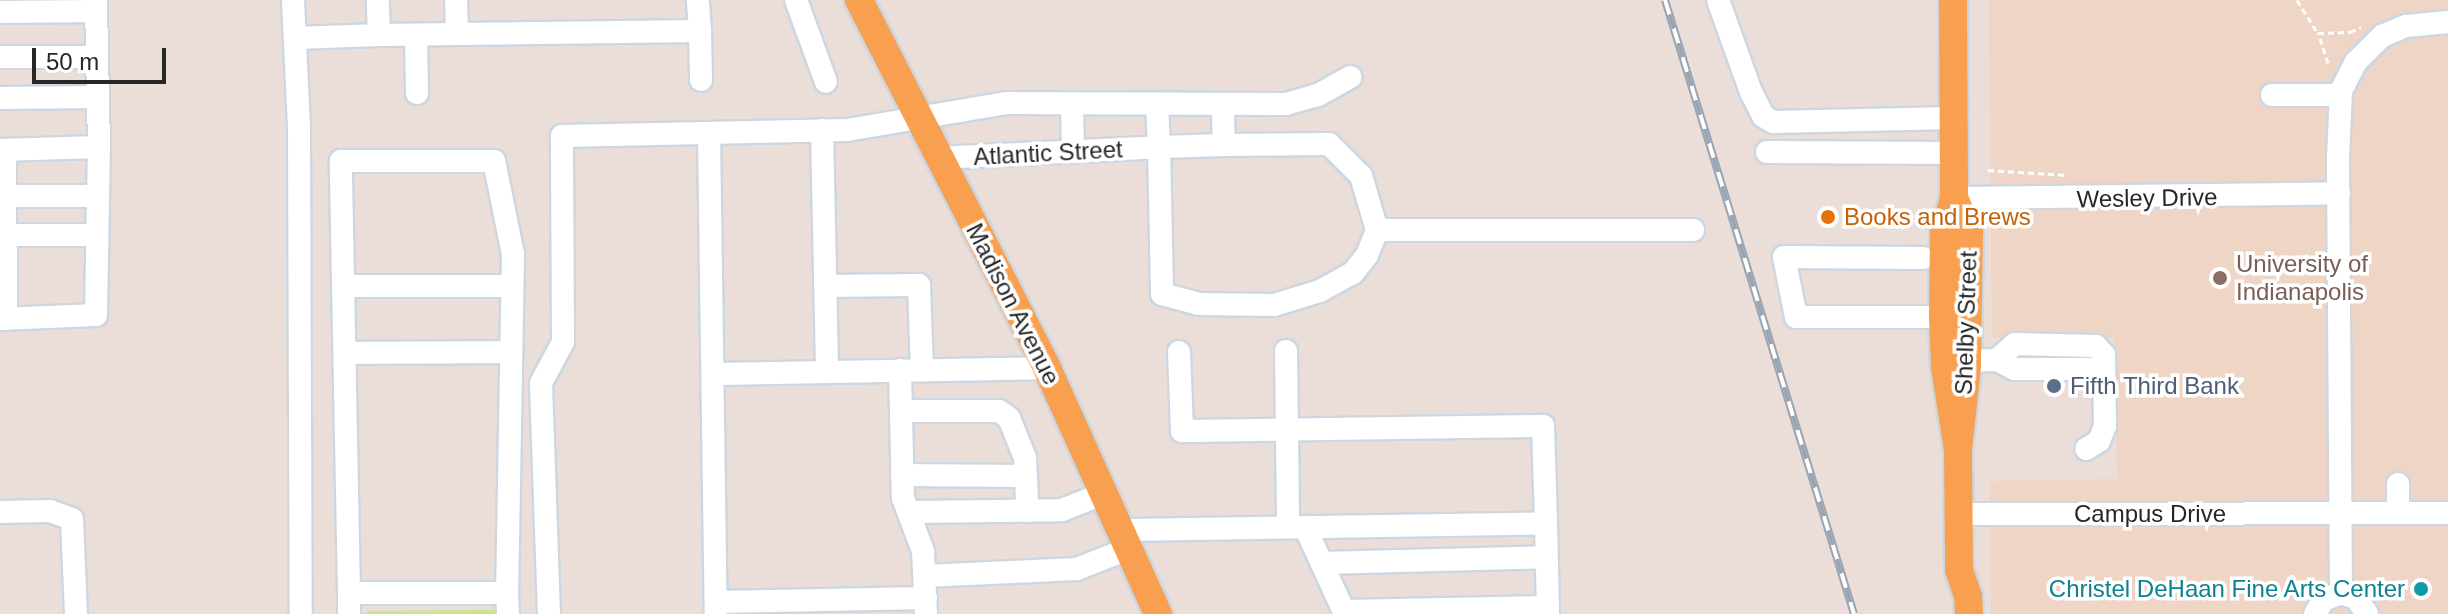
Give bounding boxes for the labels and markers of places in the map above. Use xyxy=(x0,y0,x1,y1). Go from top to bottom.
place label: Books and Brews xyxy=(1844,203,2031,231)
marker: Books and Brews xyxy=(1819,208,1837,226)
place label: University of Indianapolis xyxy=(2236,250,2368,306)
marker: University of Indianapolis xyxy=(2211,269,2229,287)
place label: Fifth Third Bank xyxy=(2070,372,2239,400)
marker: Fifth Third Bank xyxy=(2045,377,2063,395)
place label: Christel DeHaan Fine Arts Center xyxy=(2048,575,2405,603)
marker: Christel DeHaan Fine Arts Center xyxy=(2412,580,2430,598)

